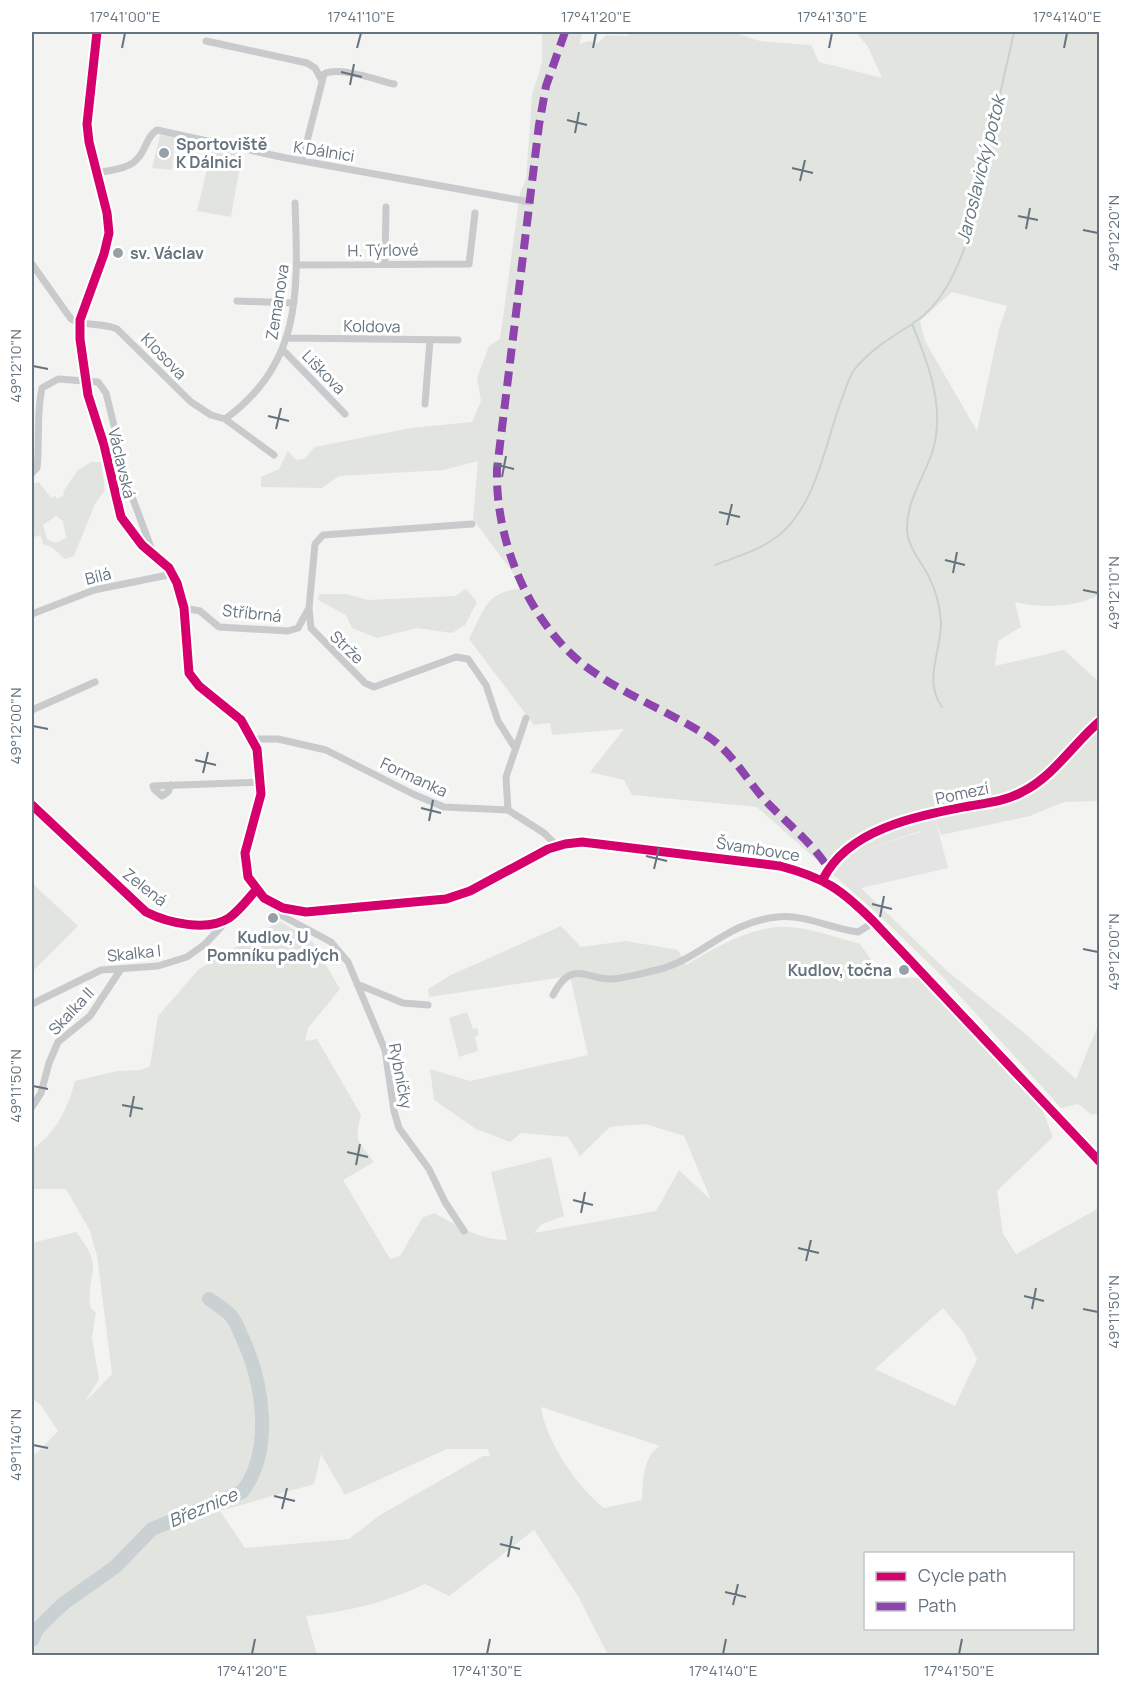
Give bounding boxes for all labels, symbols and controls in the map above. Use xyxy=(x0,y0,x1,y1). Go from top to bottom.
text: 17°41'00"E xyxy=(90,6,160,27)
text: 17°41'10"E xyxy=(327,6,395,27)
text: 17°41'20"E xyxy=(561,6,631,27)
text: 17°41'30"E xyxy=(797,6,867,27)
text: 17°41'40"E xyxy=(1033,6,1101,27)
water label: Jaroslavický potok xyxy=(950,90,1011,246)
place label: Sportoviště K Dálnici xyxy=(176,133,268,173)
street label: K Dálnici xyxy=(292,135,356,167)
marker: Sportoviště K Dálnici xyxy=(157,146,171,160)
text: 49°12'20"N xyxy=(1103,195,1124,271)
street label: H. Týrlové xyxy=(347,238,419,262)
place label: sv. Václav xyxy=(130,242,204,264)
marker: sv. Václav xyxy=(111,246,125,260)
street label: Zemanova xyxy=(260,262,294,342)
street label: Koldova xyxy=(343,315,401,337)
street label: Klosova xyxy=(136,328,192,384)
text: 49°12'10"N xyxy=(5,329,26,403)
street label: Liškova xyxy=(297,345,351,399)
street label: Václavská xyxy=(103,426,141,500)
text: 49°12'10"N xyxy=(1103,556,1124,630)
street label: Bílá xyxy=(83,562,113,590)
street label: Stříbrná xyxy=(221,599,283,627)
street label: Strže xyxy=(325,625,369,669)
text: 49°12'00"N xyxy=(5,688,26,764)
street label: Formanka xyxy=(377,752,451,802)
street label: Pomezí xyxy=(933,777,991,809)
street label: Švambovce xyxy=(715,832,801,866)
street label: Zelená xyxy=(118,863,172,911)
marker: Kudlov, U Pomníku padlých xyxy=(266,911,280,925)
text: 49°12'00"N xyxy=(1103,914,1124,990)
place label: Kudlov, U Pomníku padlých xyxy=(207,926,339,966)
street label: Skalka I xyxy=(106,939,162,967)
place label: Kudlov, točna xyxy=(788,959,892,981)
marker: Kudlov, točna xyxy=(897,963,911,977)
street label: Skalka II xyxy=(43,982,99,1040)
street label: Rybníčky xyxy=(384,1041,418,1111)
text: 49°11'50"N xyxy=(5,1049,26,1123)
text: 49°11'50"N xyxy=(1103,1275,1124,1349)
text: 49°11'40"N xyxy=(5,1409,26,1481)
water label: Březnice xyxy=(165,1481,242,1532)
legend xyxy=(864,1552,1074,1630)
text: Cycle path xyxy=(918,1563,1007,1587)
text: Path xyxy=(918,1593,956,1617)
text: 17°41'20"E xyxy=(217,1660,287,1681)
text: 17°41'30"E xyxy=(452,1660,522,1681)
text: 17°41'40"E xyxy=(689,1660,757,1681)
text: 17°41'50"E xyxy=(924,1660,994,1681)

